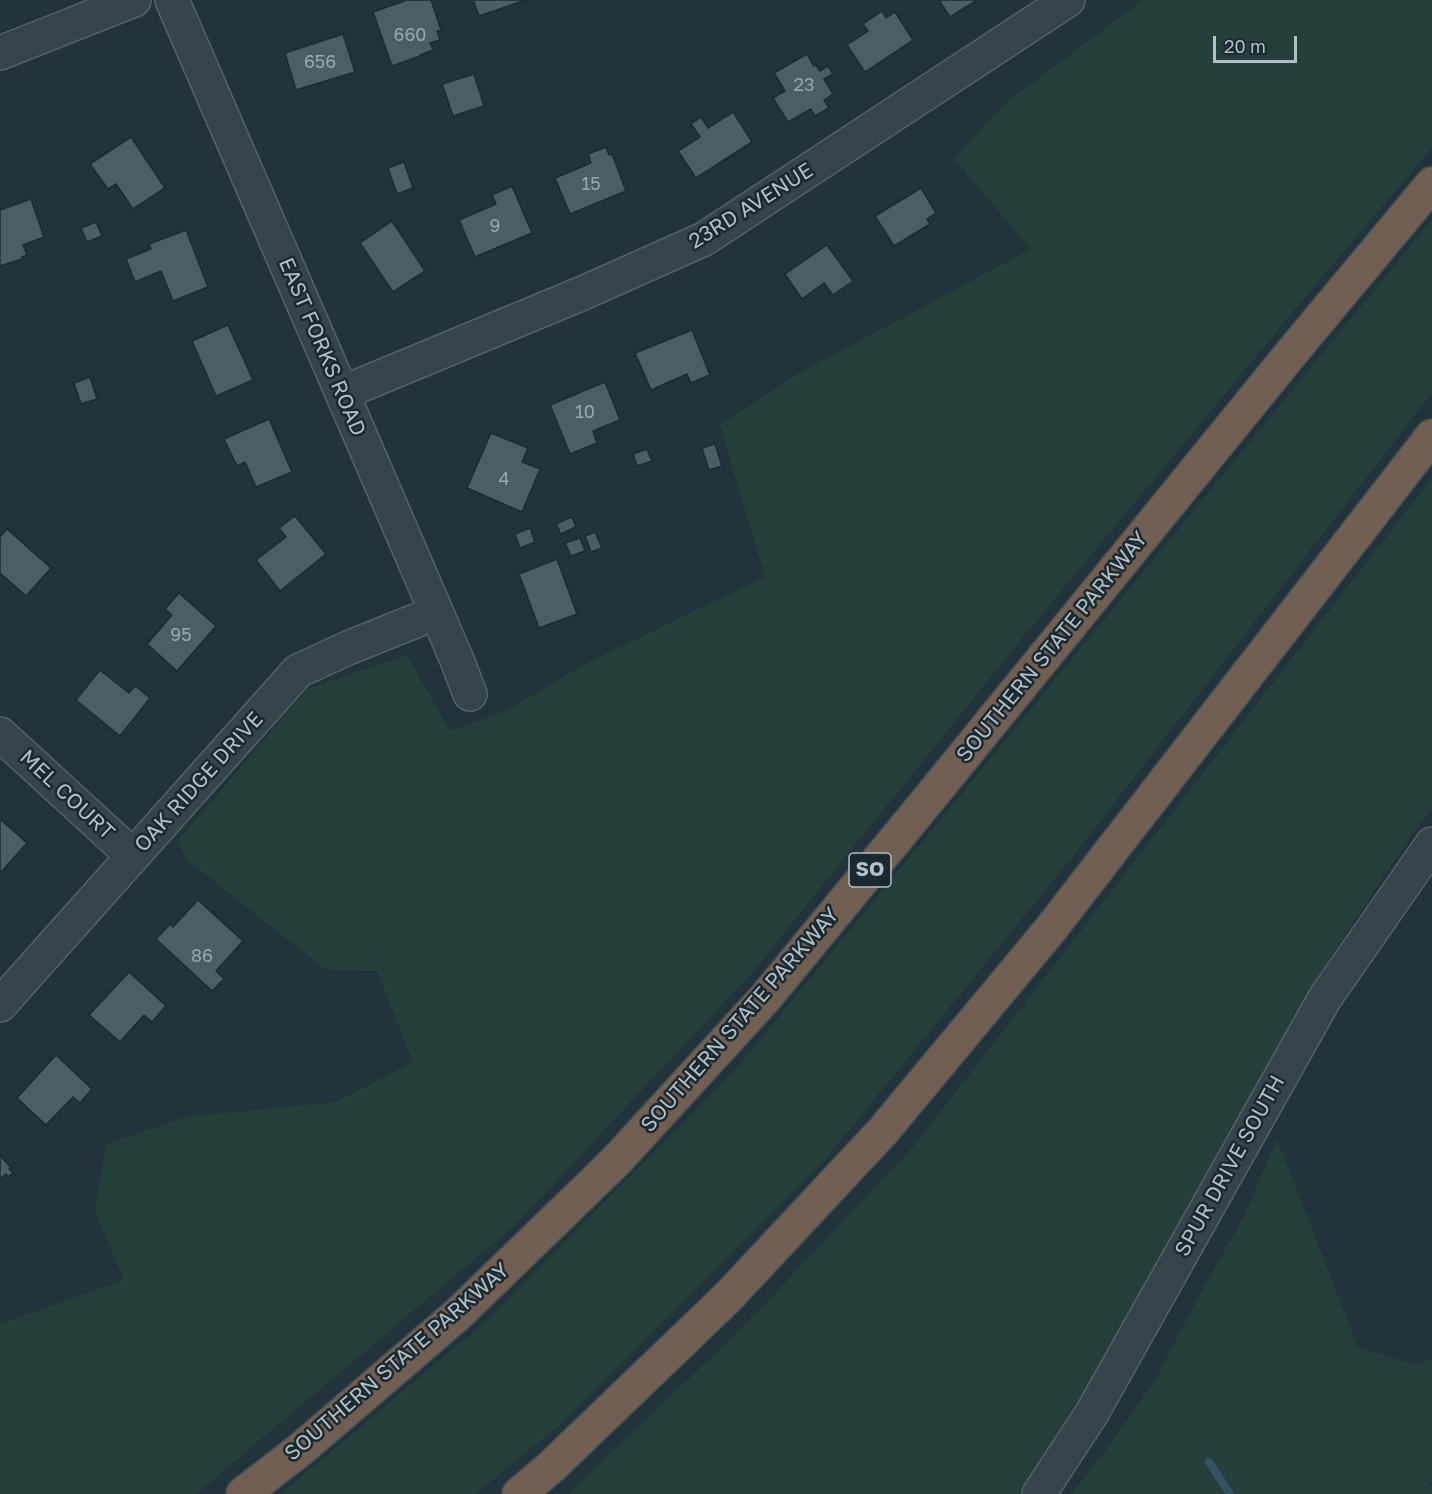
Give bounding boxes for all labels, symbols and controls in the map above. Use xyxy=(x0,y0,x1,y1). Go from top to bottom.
house number: 660 xyxy=(394,24,426,46)
scale bar xyxy=(1216,24,1300,62)
text: 20 m xyxy=(1224,35,1266,57)
house number: 656 xyxy=(304,51,336,73)
house number: 23 xyxy=(794,74,814,96)
street label: 23RD AVENUE xyxy=(684,158,818,254)
house number: 15 xyxy=(581,173,601,195)
house number: 9 xyxy=(490,215,500,237)
street label: EAST FORKS ROAD xyxy=(273,254,371,440)
house number: 10 xyxy=(575,401,595,423)
house number: 4 xyxy=(499,468,509,490)
street label: SOUTHERN STATE PARKWAY xyxy=(951,527,1153,767)
house number: 95 xyxy=(170,624,192,646)
street label: OAK RIDGE DRIVE xyxy=(129,707,269,857)
street label: MEL COURT xyxy=(14,745,120,845)
road number: SO xyxy=(849,853,891,887)
street label: SOUTHERN STATE PARKWAY xyxy=(636,903,844,1137)
house number: 86 xyxy=(191,945,213,967)
street label: SPUR DRIVE SOUTH xyxy=(1170,1071,1290,1261)
street label: SOUTHERN STATE PARKWAY xyxy=(280,1258,514,1466)

